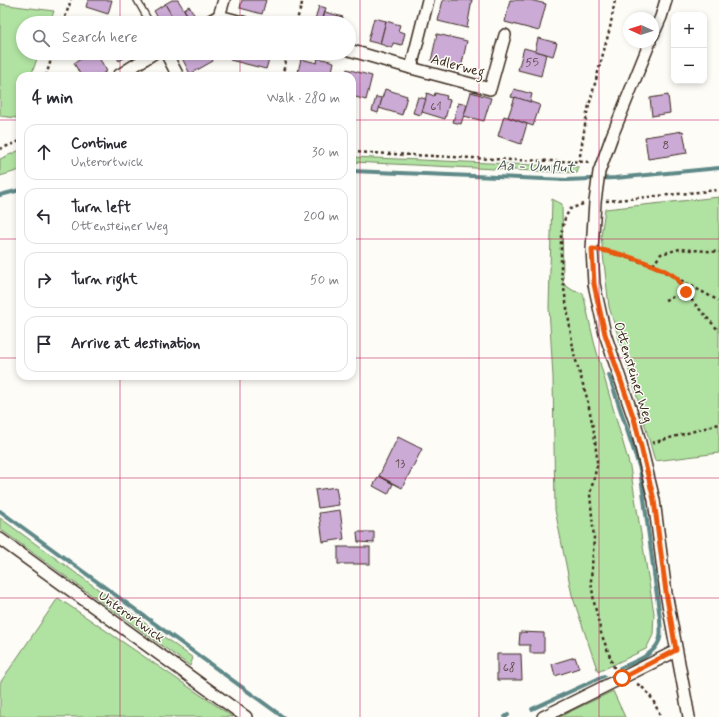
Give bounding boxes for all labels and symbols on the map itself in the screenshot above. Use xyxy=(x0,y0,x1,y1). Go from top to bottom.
north arrow xyxy=(623,12,659,48)
street label: Adlerweg xyxy=(428,50,487,84)
house number: 55 xyxy=(525,55,539,71)
house number: 61 xyxy=(430,99,442,115)
house number: 8 xyxy=(663,138,669,154)
water label: Aa - Umflut xyxy=(497,156,577,178)
route end xyxy=(677,283,695,301)
street label: Ottensteiner Weg xyxy=(609,320,657,425)
house number: 13 xyxy=(395,456,405,472)
street label: Unterortwick xyxy=(95,587,168,647)
house number: 68 xyxy=(503,660,515,676)
route start xyxy=(613,669,631,687)

